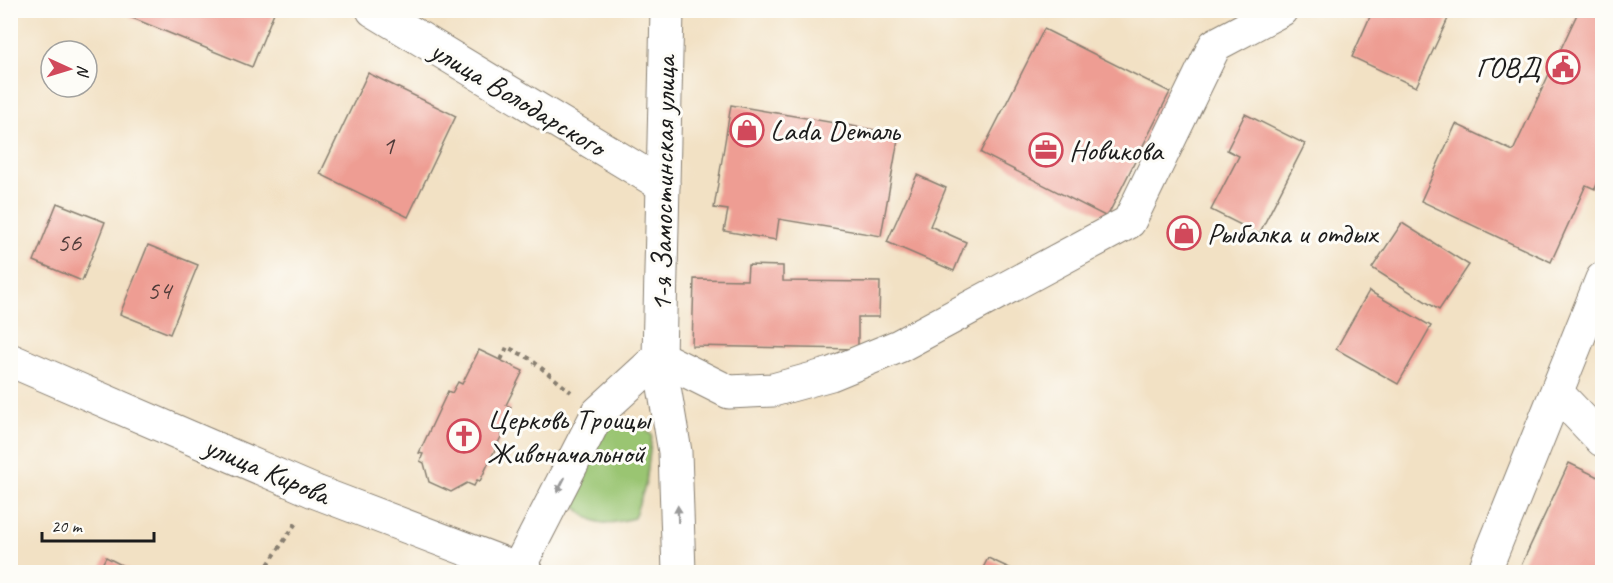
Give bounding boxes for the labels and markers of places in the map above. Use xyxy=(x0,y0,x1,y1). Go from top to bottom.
place label: ГОВД xyxy=(1476,48,1543,86)
public building icon: ГОВД xyxy=(1545,49,1581,85)
place label: Lada Dеталь xyxy=(770,111,901,149)
shop icon: Lada Dеталь xyxy=(729,112,765,148)
place label: Новикова xyxy=(1069,131,1165,169)
office icon: Новикова xyxy=(1028,132,1064,168)
place label: Рыбалка и отдых xyxy=(1207,214,1380,252)
shop icon: Рыбалка и отдых xyxy=(1166,215,1202,251)
place label: Церковь Троицы Живоначальной xyxy=(487,400,652,472)
church icon: Церковь Троицы Живоначальной xyxy=(446,418,482,454)

